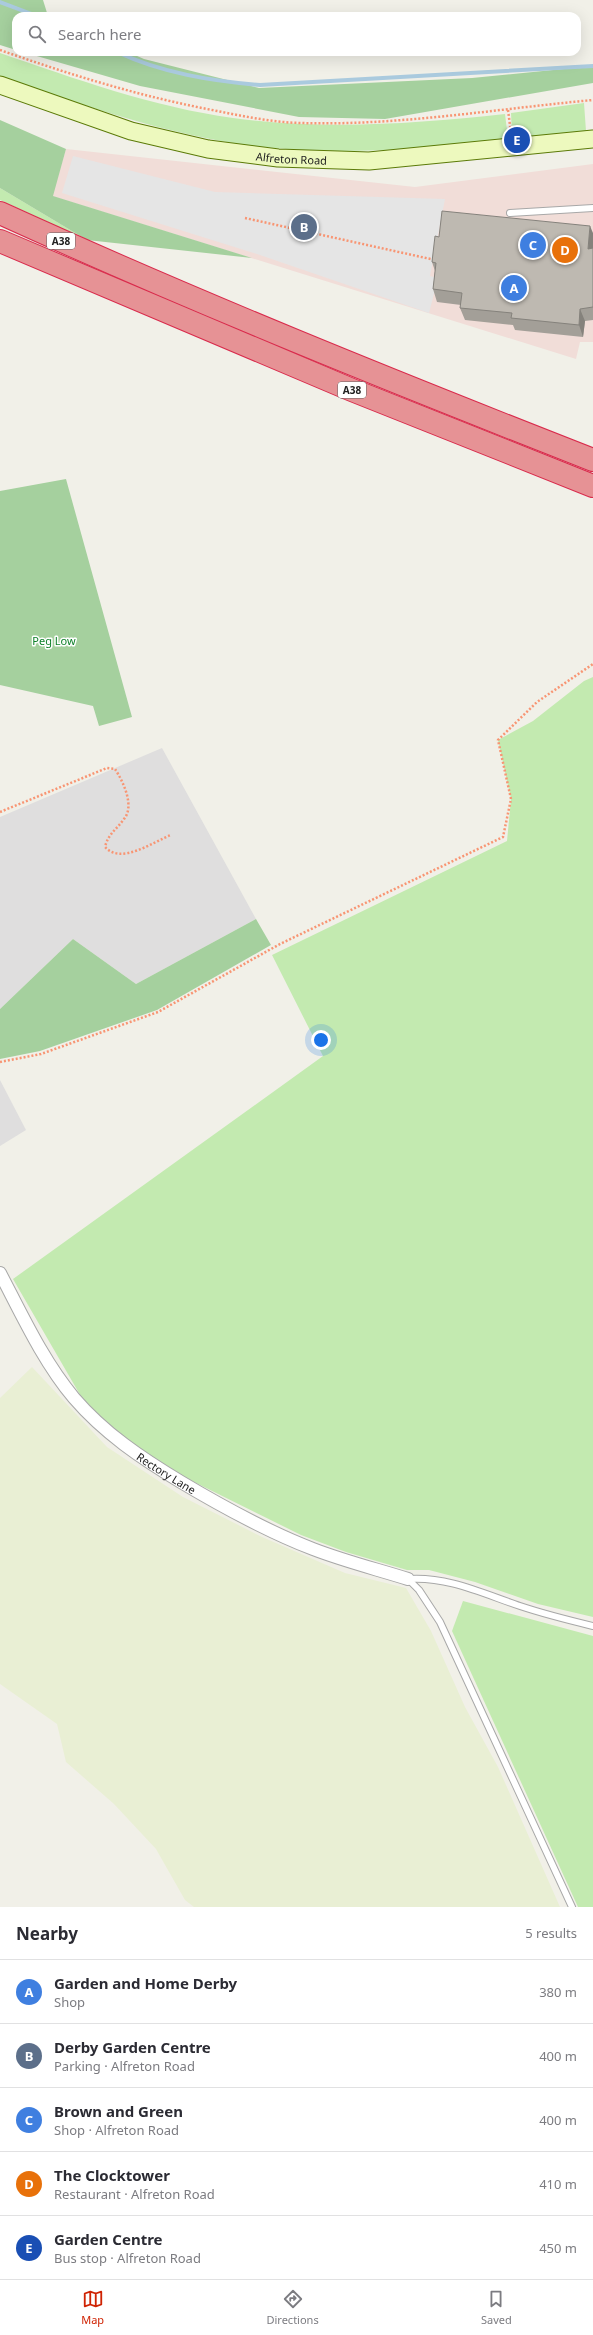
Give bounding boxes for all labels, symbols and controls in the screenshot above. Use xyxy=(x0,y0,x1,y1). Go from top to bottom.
search box xyxy=(12,12,581,56)
icon: search xyxy=(26,23,48,45)
text: Search here xyxy=(58,24,141,44)
pin: E xyxy=(504,125,530,155)
street label: Alfreton Road xyxy=(255,148,327,167)
pin: B xyxy=(291,212,317,242)
pin: C xyxy=(520,230,546,260)
road number: A38 xyxy=(47,233,75,249)
pin: D xyxy=(552,235,578,265)
pin: A xyxy=(501,273,527,303)
road number: A38 xyxy=(338,382,366,398)
park label: Peg Low xyxy=(32,633,76,648)
your location xyxy=(311,1030,331,1050)
street label: Rectory Lane xyxy=(134,1448,199,1497)
text: Nearby xyxy=(16,1922,78,1945)
text: 5 results xyxy=(525,1924,577,1942)
text: Garden and Home Derby xyxy=(54,1973,237,1993)
text: A xyxy=(25,1983,34,2001)
text: 380 m xyxy=(539,1983,577,2001)
text: Shop xyxy=(54,1993,85,2011)
text: Derby Garden Centre xyxy=(54,2037,211,2057)
text: B xyxy=(25,2047,33,2065)
text: 400 m xyxy=(539,2047,577,2065)
text: Parking · Alfreton Road xyxy=(54,2057,195,2075)
text: Brown and Green xyxy=(54,2101,183,2121)
text: C xyxy=(25,2111,33,2129)
text: 400 m xyxy=(539,2111,577,2129)
text: Shop · Alfreton Road xyxy=(54,2121,179,2139)
text: The Clocktower xyxy=(54,2165,170,2185)
text: D xyxy=(24,2175,34,2193)
text: 410 m xyxy=(539,2175,577,2193)
text: Restaurant · Alfreton Road xyxy=(54,2185,215,2203)
text: Garden Centre xyxy=(54,2229,163,2249)
text: E xyxy=(25,2239,33,2257)
text: 450 m xyxy=(539,2239,577,2257)
text: Bus stop · Alfreton Road xyxy=(54,2249,201,2267)
tab: Map xyxy=(81,2288,104,2327)
tab: Directions xyxy=(266,2288,319,2327)
tab: Saved xyxy=(481,2288,512,2327)

